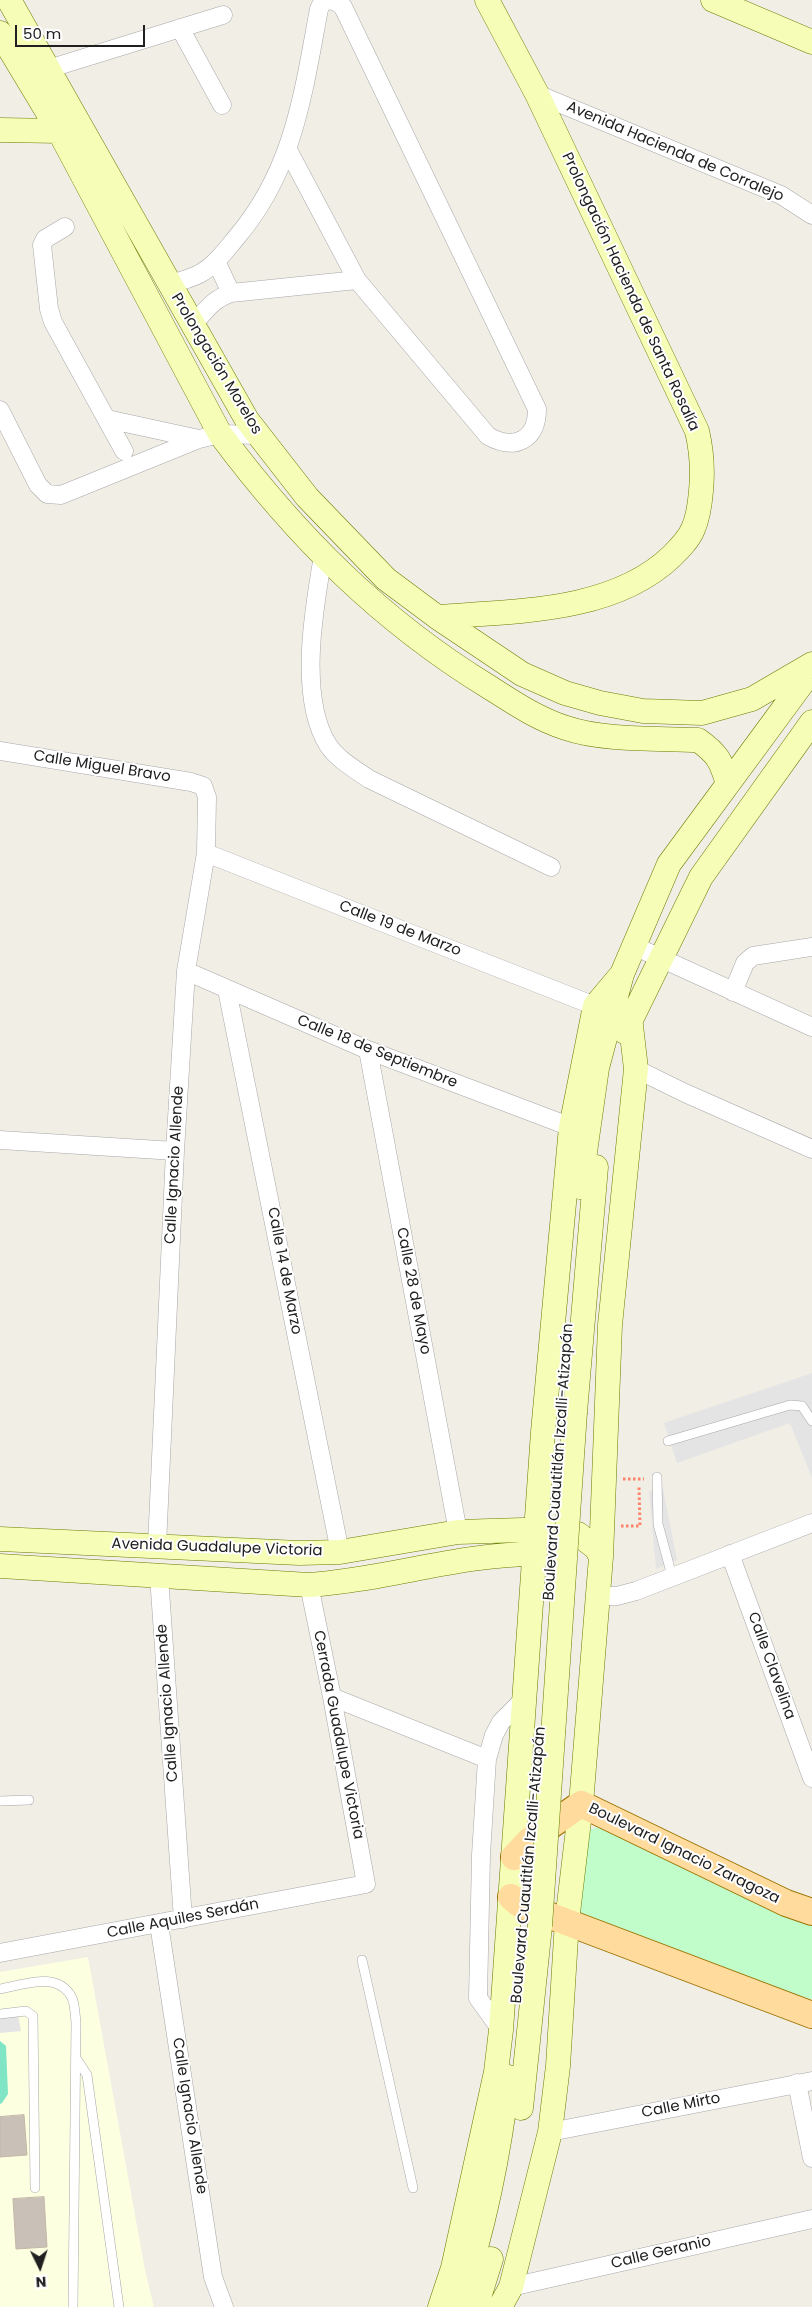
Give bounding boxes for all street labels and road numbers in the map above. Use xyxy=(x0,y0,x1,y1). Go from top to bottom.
street label: Avenida Hacienda de Corralejo xyxy=(564,98,786,206)
street label: Prolongación Hacienda de Santa Rosalía xyxy=(557,150,703,434)
street label: Prolongación Morelos xyxy=(167,290,265,438)
street label: Calle Miguel Bravo xyxy=(32,747,172,787)
street label: Calle 19 de Marzo xyxy=(336,897,464,961)
street label: Calle 18 de Septiembre xyxy=(294,1012,460,1092)
street label: Calle Ignacio Allende xyxy=(162,1086,188,1244)
street label: Calle 14 de Marzo xyxy=(263,1206,305,1336)
street label: Calle 28 de Mayo xyxy=(392,1226,434,1356)
street label: Boulevard Cuautitlán Izcalli-Atizapán xyxy=(540,1323,578,1601)
street label: Avenida Guadalupe Victoria xyxy=(111,1535,323,1561)
street label: Calle Clavelina xyxy=(743,1610,799,1722)
street label: Calle Ignacio Allende xyxy=(154,1623,182,1783)
street label: Cerrada Guadalupe Victoria xyxy=(309,1629,367,1841)
street label: Boulevard Cuautitlán Izcalli-Atizapán xyxy=(508,1726,550,2004)
street label: Boulevard Ignacio Zaragoza xyxy=(586,1800,782,1908)
street label: Calle Aquiles Serdán xyxy=(106,1895,260,1943)
street label: Calle Ignacio Allende xyxy=(168,2036,210,2196)
street label: Calle Mirto xyxy=(640,2090,722,2122)
street label: Calle Geranio xyxy=(609,2233,713,2273)

